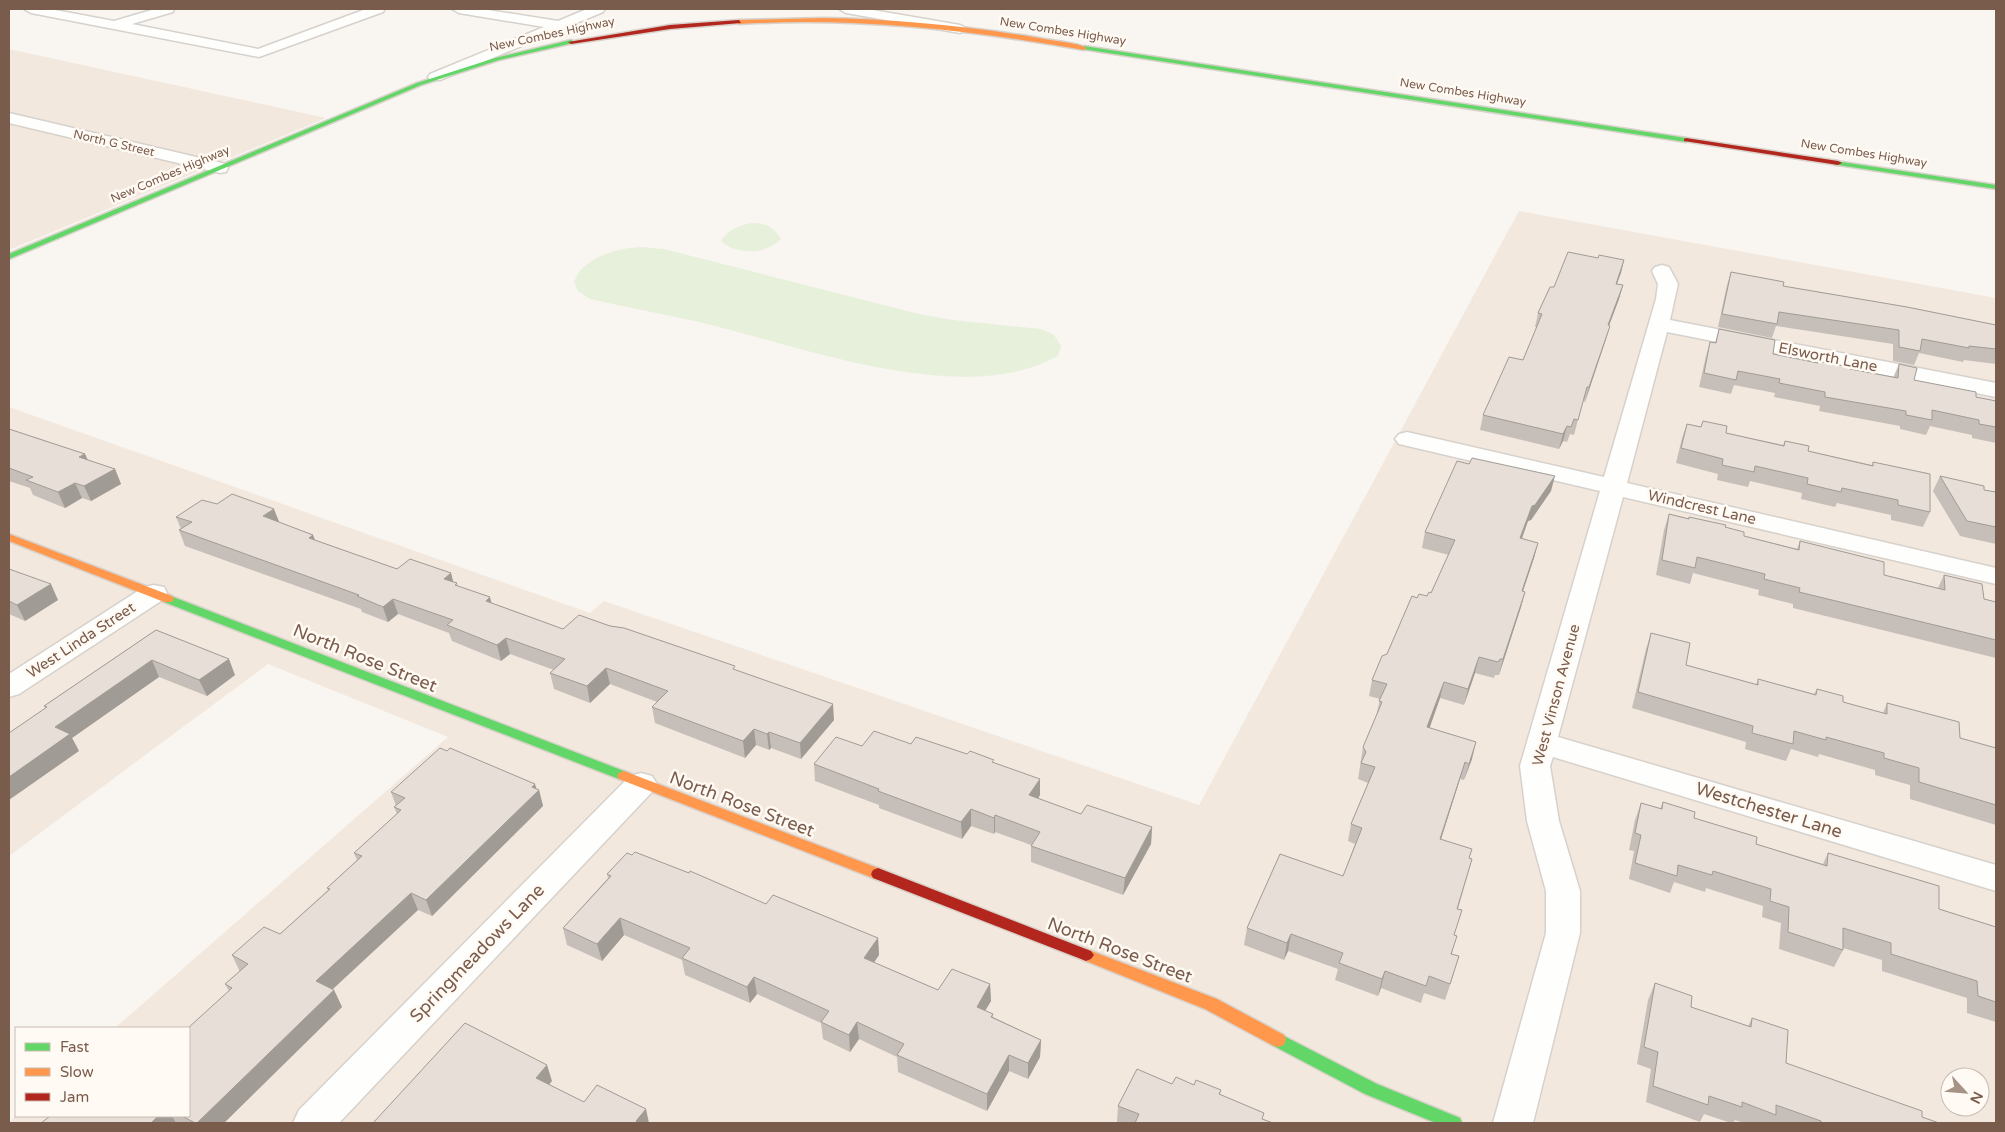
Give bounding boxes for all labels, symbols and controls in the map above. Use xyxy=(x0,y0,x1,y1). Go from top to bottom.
street label: New Combes Highway xyxy=(488,14,616,54)
street label: New Combes Highway xyxy=(999,14,1128,48)
street label: New Combes Highway xyxy=(1399,75,1528,109)
street label: North G Street xyxy=(72,127,156,159)
street label: New Combes Highway xyxy=(1800,136,1929,170)
street label: New Combes Highway xyxy=(108,142,232,205)
street label: Elsworth Lane xyxy=(1777,339,1879,375)
street label: Windcrest Lane xyxy=(1646,486,1758,528)
street label: West Linda Street xyxy=(23,598,139,682)
street label: North Rose Street xyxy=(290,619,440,697)
street label: West Vinson Avenue xyxy=(1528,622,1584,768)
street label: North Rose Street xyxy=(667,766,818,842)
street label: Westchester Lane xyxy=(1693,777,1845,843)
street label: Springmeadows Lane xyxy=(405,879,549,1027)
street label: North Rose Street xyxy=(1045,912,1196,988)
legend xyxy=(15,1027,190,1117)
text: Fast xyxy=(60,1038,90,1056)
text: Slow xyxy=(60,1063,94,1081)
north arrow xyxy=(1940,1067,1990,1117)
text: Jam xyxy=(60,1088,89,1106)
text: N xyxy=(1966,1089,1986,1106)

